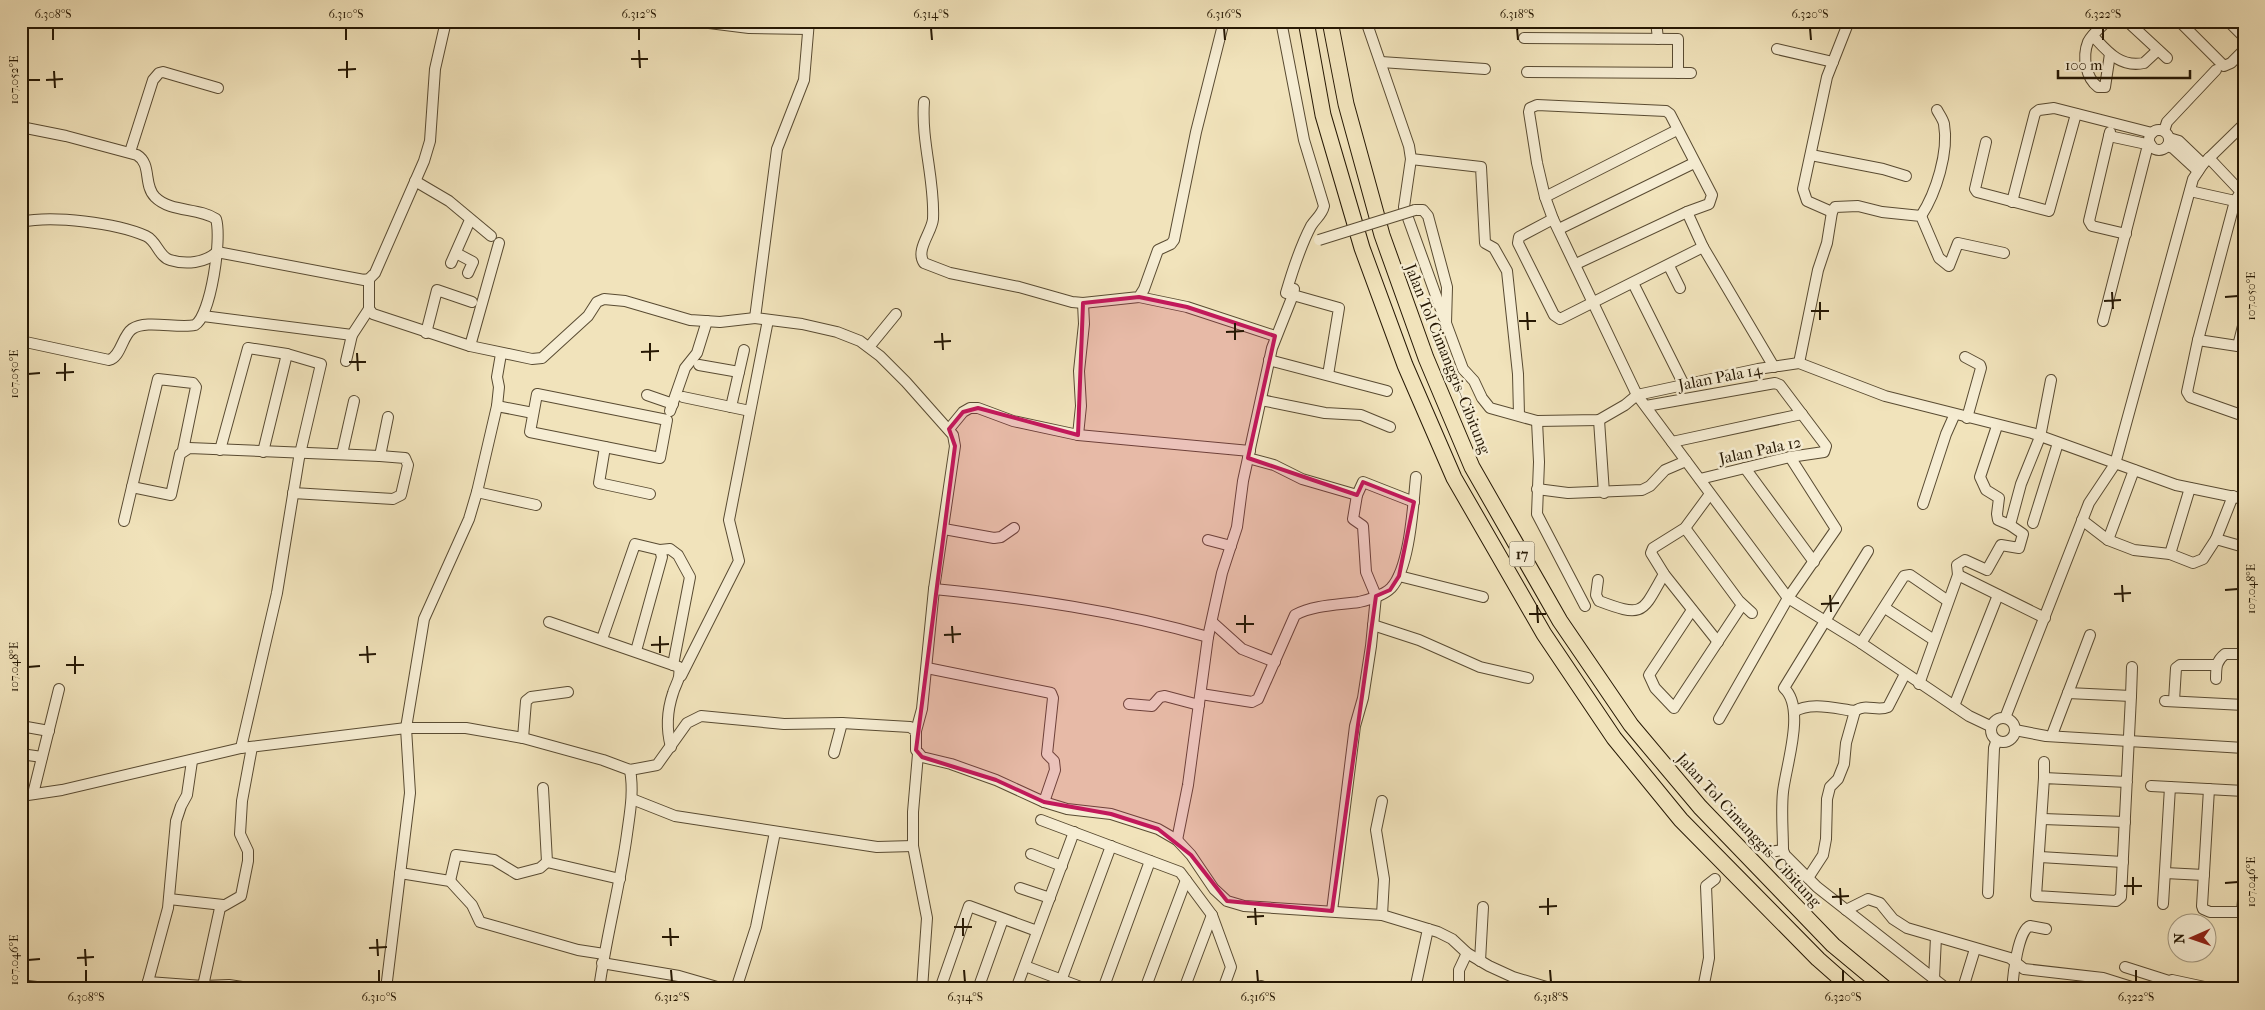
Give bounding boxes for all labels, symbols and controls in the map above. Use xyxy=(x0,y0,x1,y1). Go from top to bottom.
text: 6.308°S xyxy=(35,7,71,21)
text: 6.310°S xyxy=(328,7,364,21)
text: 6.312°S xyxy=(622,7,656,21)
text: 6.314°S xyxy=(913,7,949,21)
text: 6.316°S xyxy=(1206,7,1242,21)
text: 6.318°S xyxy=(1500,7,1534,21)
text: 6.320°S xyxy=(1791,7,1829,21)
text: 6.322°S xyxy=(2085,7,2121,21)
scale bar xyxy=(2058,48,2190,80)
text: 107.052°E xyxy=(7,56,21,104)
text: 100 m xyxy=(2065,56,2103,74)
street label: Jalan Tol Cimanggis–Cibitung xyxy=(1400,259,1495,457)
text: 107.050°E xyxy=(2244,272,2258,320)
text: 107.050°E xyxy=(7,350,21,398)
street label: Jalan Pala 14 xyxy=(1675,359,1764,395)
street label: Jalan Pala 12 xyxy=(1715,432,1803,468)
road number: 17 xyxy=(1510,542,1534,566)
text: 107.048°E xyxy=(2244,564,2258,614)
text: 107.048°E xyxy=(7,642,21,692)
street label: Jalan Tol Cimanggis–Cibitung xyxy=(1671,748,1826,911)
text: 107.046°E xyxy=(2244,857,2258,907)
north arrow xyxy=(2168,912,2218,962)
text: N xyxy=(2171,932,2188,944)
text: 107.046°E xyxy=(7,935,21,985)
text: 6.308°S xyxy=(68,990,104,1004)
text: 6.310°S xyxy=(361,990,397,1004)
text: 6.312°S xyxy=(655,990,689,1004)
text: 6.314°S xyxy=(947,990,983,1004)
text: 6.316°S xyxy=(1240,990,1276,1004)
text: 6.318°S xyxy=(1534,990,1568,1004)
text: 6.320°S xyxy=(1824,990,1862,1004)
text: 6.322°S xyxy=(2118,990,2154,1004)

